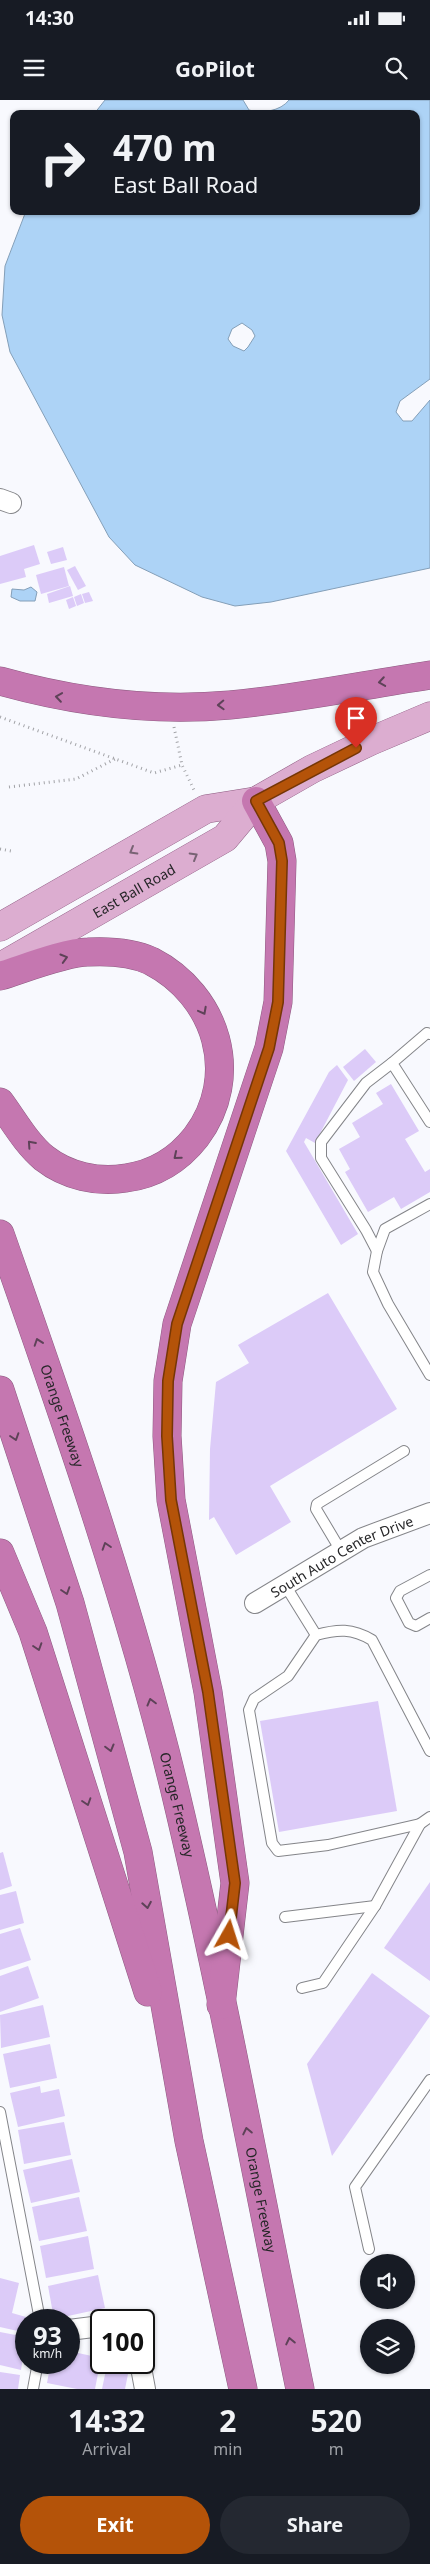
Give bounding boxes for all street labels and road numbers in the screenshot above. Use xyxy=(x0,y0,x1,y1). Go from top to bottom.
street label: East Ball Road xyxy=(89,859,179,922)
street label: Orange Freeway xyxy=(37,1361,89,1470)
street label: South Auto Center Drive xyxy=(267,1511,416,1601)
street label: Orange Freeway xyxy=(156,1750,200,1860)
street label: Orange Freeway xyxy=(242,2145,282,2255)

